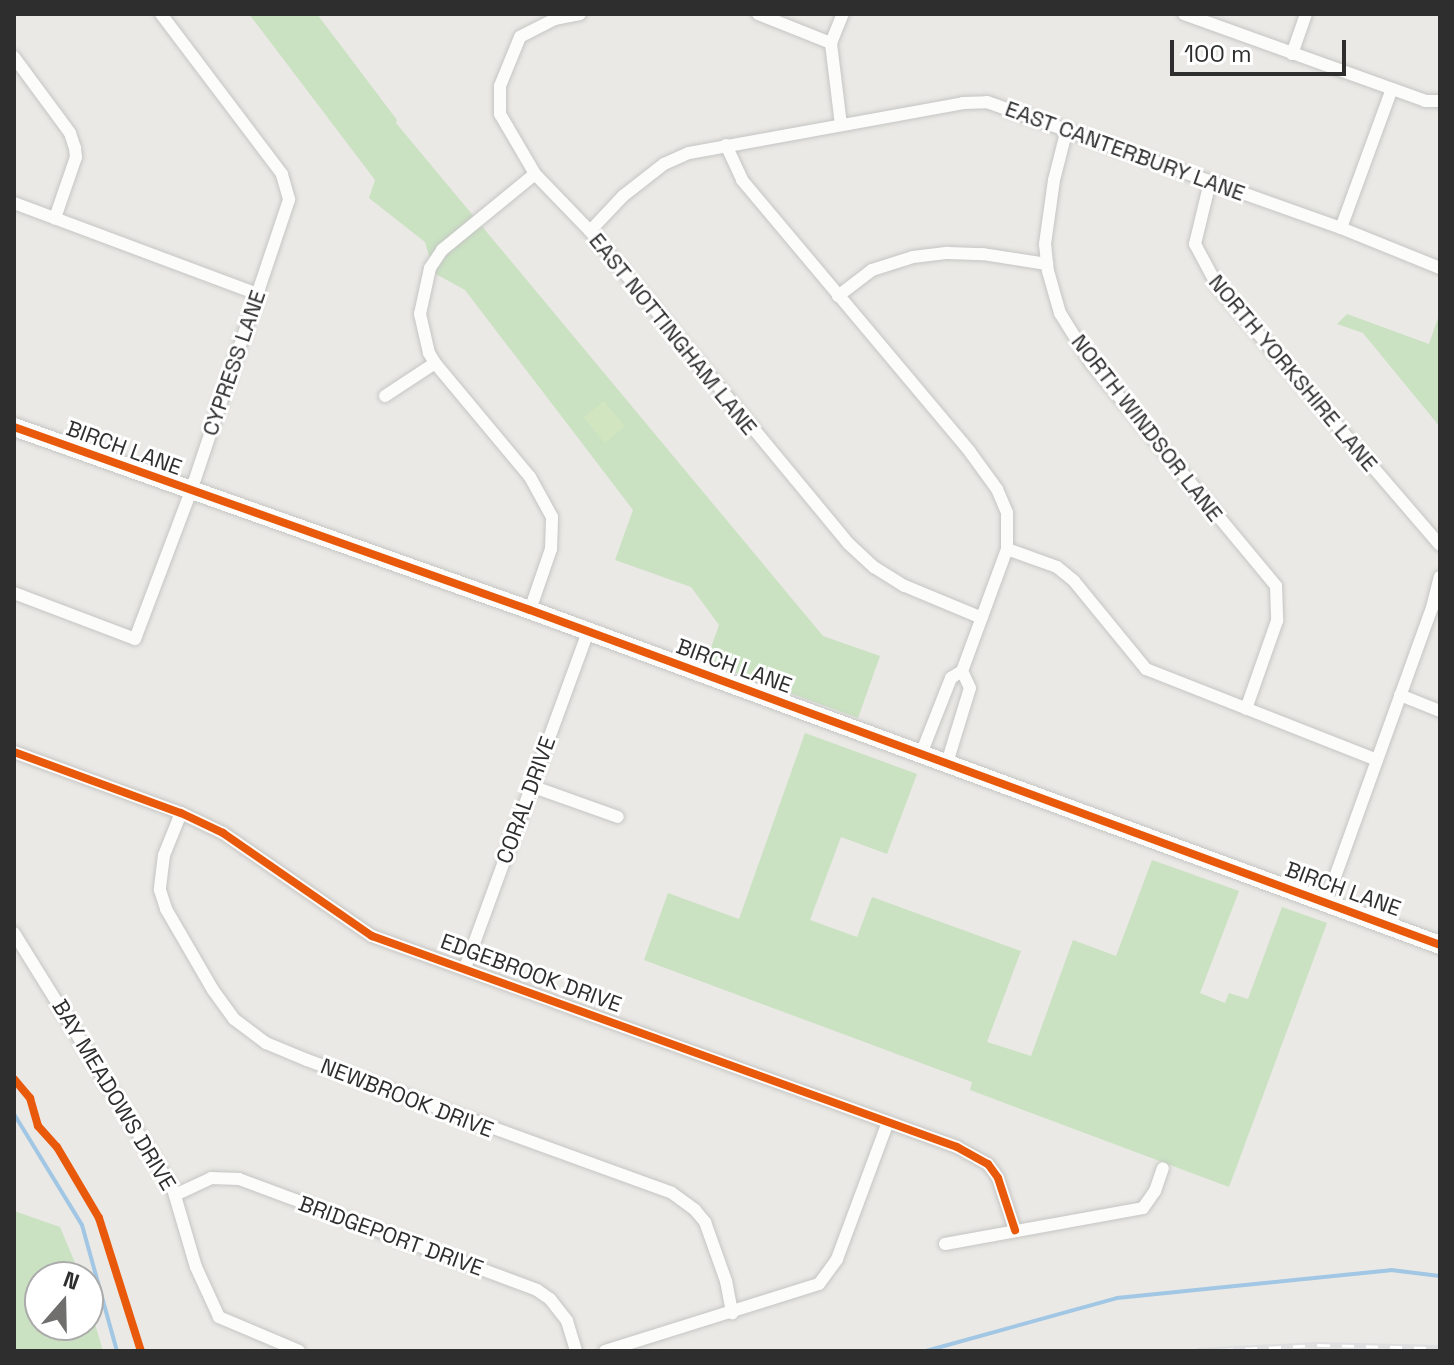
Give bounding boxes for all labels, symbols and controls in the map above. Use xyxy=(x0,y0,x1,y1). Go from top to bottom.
scale bar xyxy=(1174,24,1350,74)
text: 100 m xyxy=(1184,38,1252,69)
street label: EAST CANTERBURY LANE xyxy=(1001,95,1249,207)
street label: EAST NOTTINGHAM LANE xyxy=(583,228,763,440)
street label: NORTH YORKSHIRE LANE xyxy=(1203,269,1383,477)
street label: CYPRESS LANE xyxy=(197,287,271,439)
street label: NORTH WINDSOR LANE xyxy=(1066,329,1228,527)
street label: BIRCH LANE xyxy=(63,415,185,481)
street label: BIRCH LANE xyxy=(673,633,795,699)
street label: CORAL DRIVE xyxy=(491,732,561,868)
street label: BIRCH LANE xyxy=(1282,856,1404,922)
street label: EDGEBROOK DRIVE xyxy=(437,928,625,1018)
street label: BAY MEADOWS DRIVE xyxy=(46,995,182,1195)
street label: NEWBROOK DRIVE xyxy=(317,1053,497,1143)
street label: BRIDGEPORT DRIVE xyxy=(295,1190,487,1282)
north arrow xyxy=(24,1261,104,1341)
text: N xyxy=(60,1265,83,1296)

